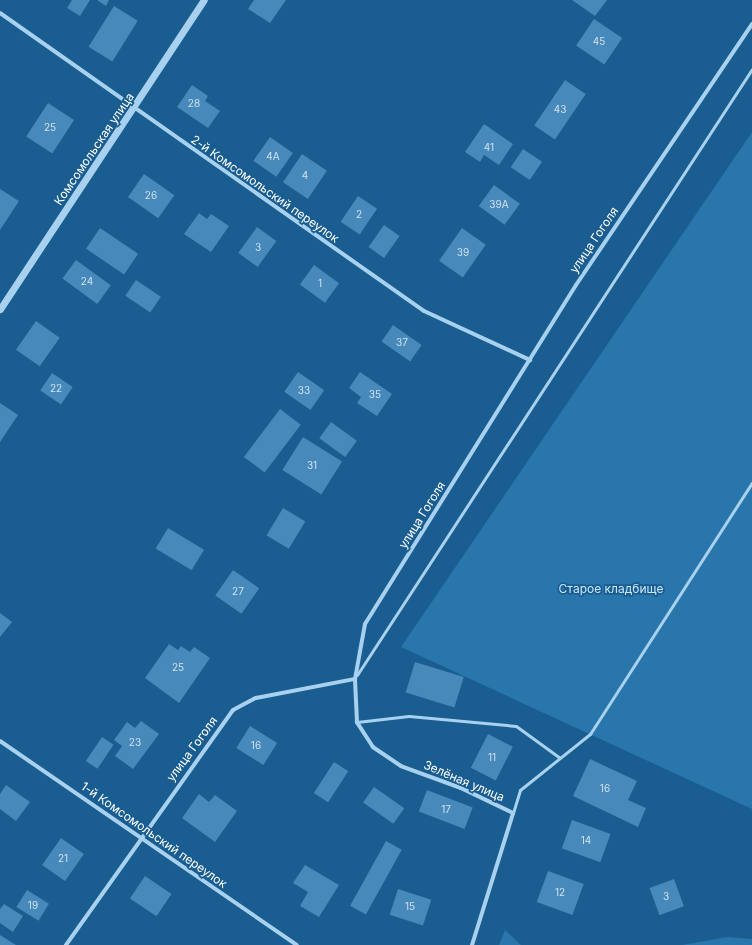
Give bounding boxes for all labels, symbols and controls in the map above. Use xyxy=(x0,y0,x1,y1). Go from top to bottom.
house number: 45 xyxy=(593,36,605,48)
street label: Комсомольская улица xyxy=(51,90,137,208)
house number: 28 xyxy=(188,98,200,110)
house number: 43 xyxy=(554,104,566,116)
house number: 25 xyxy=(44,122,56,134)
street label: 2-й Комсомольский переулок xyxy=(188,132,342,246)
house number: 41 xyxy=(484,142,494,154)
house number: 4А xyxy=(266,151,280,163)
house number: 4 xyxy=(302,170,308,182)
house number: 26 xyxy=(145,190,157,202)
house number: 39А xyxy=(489,199,509,211)
street label: улица Гоголя xyxy=(567,204,621,276)
house number: 2 xyxy=(356,209,362,221)
house number: 3 xyxy=(255,242,261,254)
house number: 39 xyxy=(457,247,469,259)
house number: 24 xyxy=(81,276,93,288)
house number: 1 xyxy=(318,278,322,290)
house number: 37 xyxy=(396,337,408,349)
house number: 22 xyxy=(50,383,62,395)
house number: 33 xyxy=(298,385,310,397)
house number: 35 xyxy=(369,389,381,401)
house number: 31 xyxy=(307,460,317,472)
street label: улица Гоголя xyxy=(396,479,448,551)
park label: Старое кладбище xyxy=(559,582,663,596)
house number: 27 xyxy=(232,586,244,598)
house number: 25 xyxy=(172,662,184,674)
street label: улица Гоголя xyxy=(164,714,220,784)
house number: 23 xyxy=(129,737,141,749)
house number: 16 xyxy=(251,740,261,752)
house number: 11 xyxy=(488,752,496,764)
street label: Зелёная улица xyxy=(421,758,507,804)
street label: 1-й Комсомольский переулок xyxy=(78,779,230,891)
house number: 16 xyxy=(600,783,610,795)
house number: 17 xyxy=(441,804,451,816)
house number: 14 xyxy=(581,835,591,847)
house number: 21 xyxy=(58,853,68,865)
house number: 12 xyxy=(555,887,565,899)
house number: 3 xyxy=(663,891,669,903)
house number: 19 xyxy=(28,900,38,912)
house number: 15 xyxy=(405,901,415,913)

